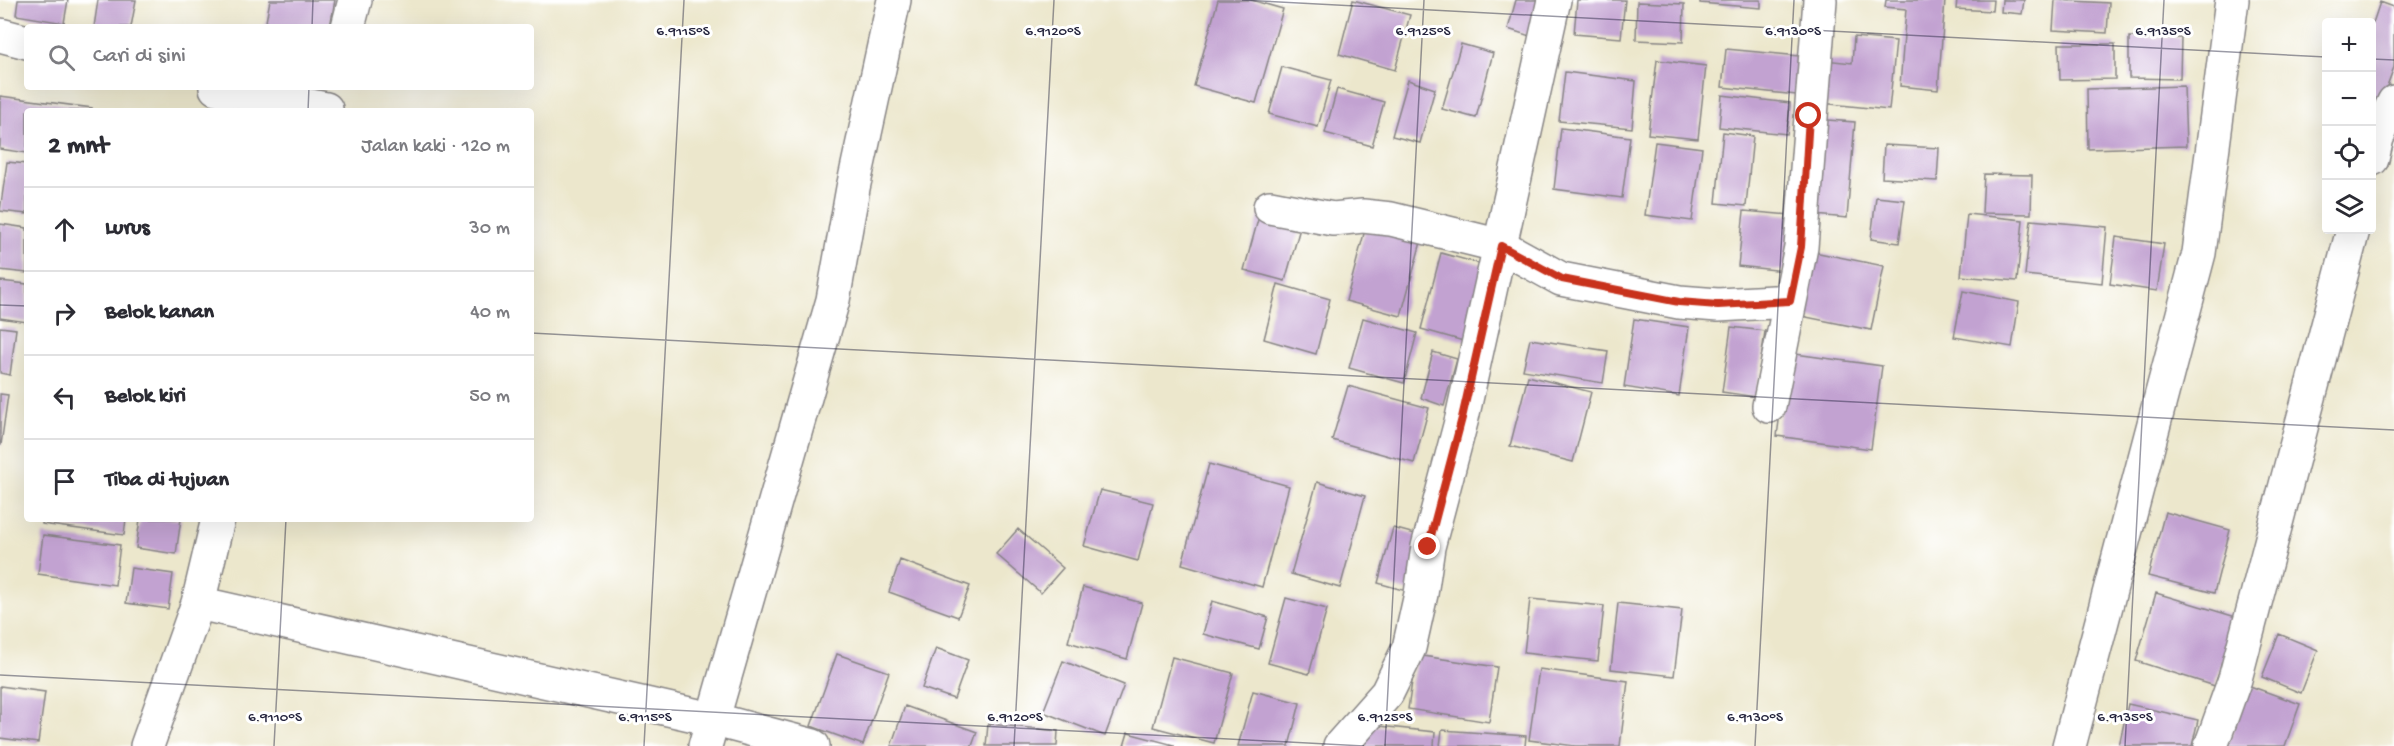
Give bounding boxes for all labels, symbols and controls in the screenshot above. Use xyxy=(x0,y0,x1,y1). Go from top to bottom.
map controls xyxy=(2322,18,2376,234)
button: + xyxy=(2322,18,2376,72)
text: 6.9115°S xyxy=(656,23,710,41)
text: 6.9120°S xyxy=(1025,23,1081,41)
text: 6.9125°S xyxy=(1396,23,1450,41)
text: 6.9130°S xyxy=(1765,23,1821,41)
text: 6.9135°S xyxy=(2135,23,2191,41)
search box xyxy=(24,24,534,90)
icon: search xyxy=(45,41,78,74)
text: Cari di sini xyxy=(93,44,186,70)
button: − xyxy=(2322,72,2376,126)
route start xyxy=(1795,102,1821,128)
button: locate xyxy=(2322,126,2376,180)
text: 2 mnt xyxy=(48,132,108,163)
text: Jalan kaki · 120 m xyxy=(361,136,510,159)
button: layers xyxy=(2322,180,2376,234)
icon: ahead xyxy=(48,213,81,246)
text: Lurus xyxy=(105,216,150,242)
text: 30 m xyxy=(469,218,510,241)
icon: right xyxy=(48,297,81,330)
text: Belok kanan xyxy=(105,300,214,326)
text: 40 m xyxy=(470,302,510,325)
icon: left xyxy=(48,381,81,414)
text: Belok kiri xyxy=(105,384,186,410)
text: 50 m xyxy=(469,386,510,409)
icon: arrive xyxy=(48,465,81,498)
text: Tiba di tujuan xyxy=(105,468,229,494)
route end xyxy=(1414,533,1440,559)
text: 6.9110°S xyxy=(248,709,302,727)
text: 6.9115°S xyxy=(618,709,672,727)
text: 6.9120°S xyxy=(987,709,1043,727)
text: 6.9125°S xyxy=(1358,709,1412,727)
text: 6.9130°S xyxy=(1727,709,1783,727)
text: 6.9135°S xyxy=(2097,709,2153,727)

